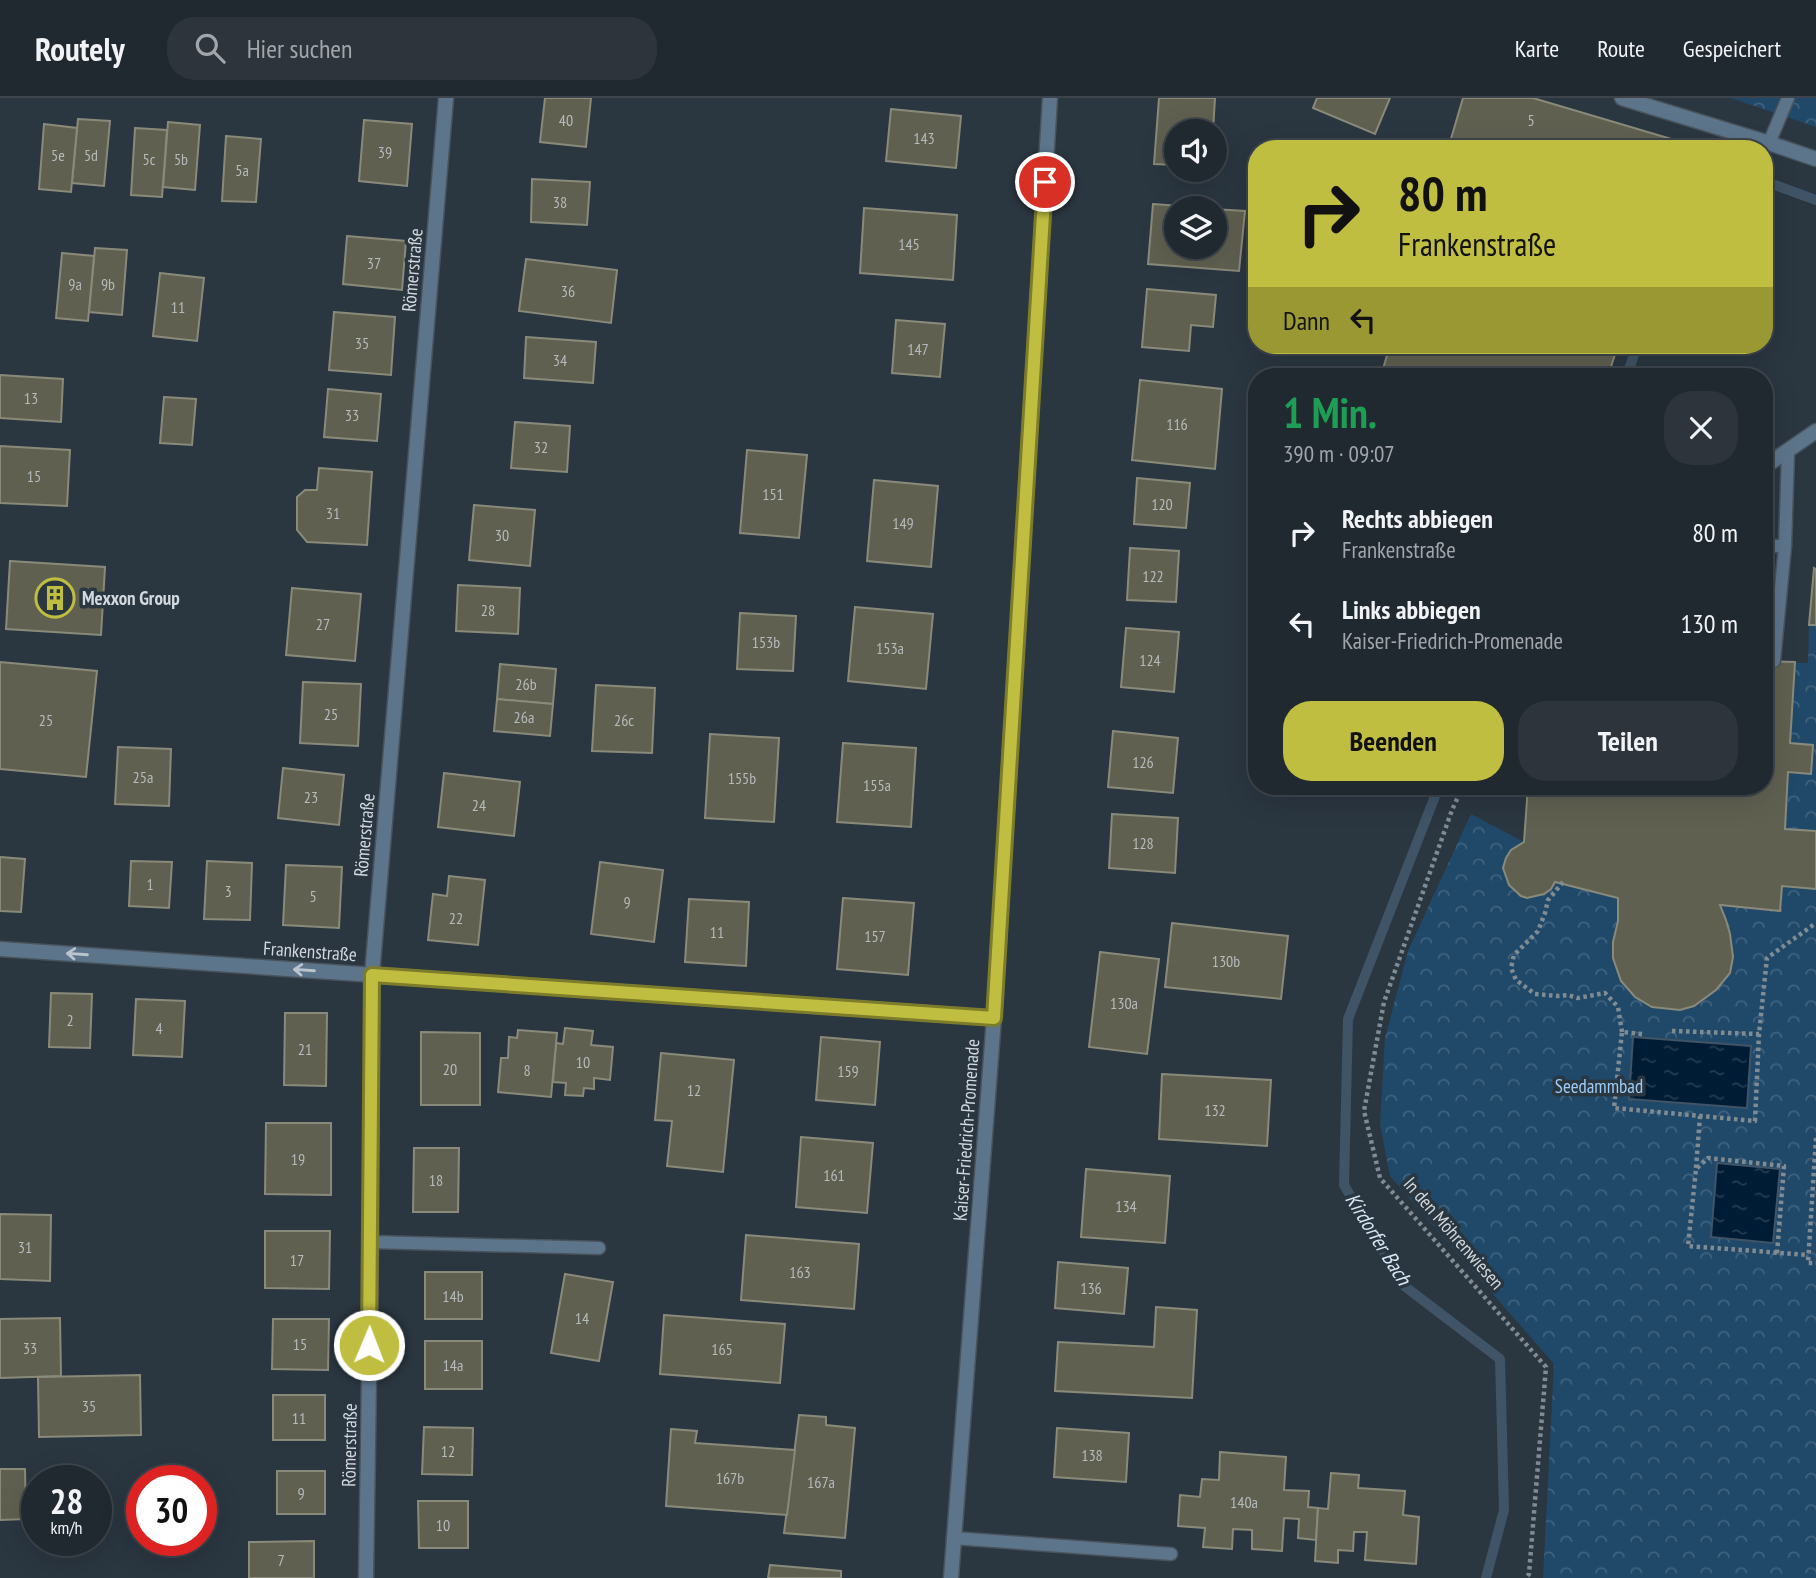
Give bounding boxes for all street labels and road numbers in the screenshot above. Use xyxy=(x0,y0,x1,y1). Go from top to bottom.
street label: Römerstraße xyxy=(396,227,428,313)
street label: Römerstraße xyxy=(348,792,380,878)
street label: Frankenstraße xyxy=(262,936,358,966)
street label: Kaiser-Friedrich-Promenade xyxy=(948,1038,984,1222)
street label: In den Möhrenwiesen xyxy=(1399,1172,1509,1294)
street label: Römerstraße xyxy=(336,1403,362,1487)

